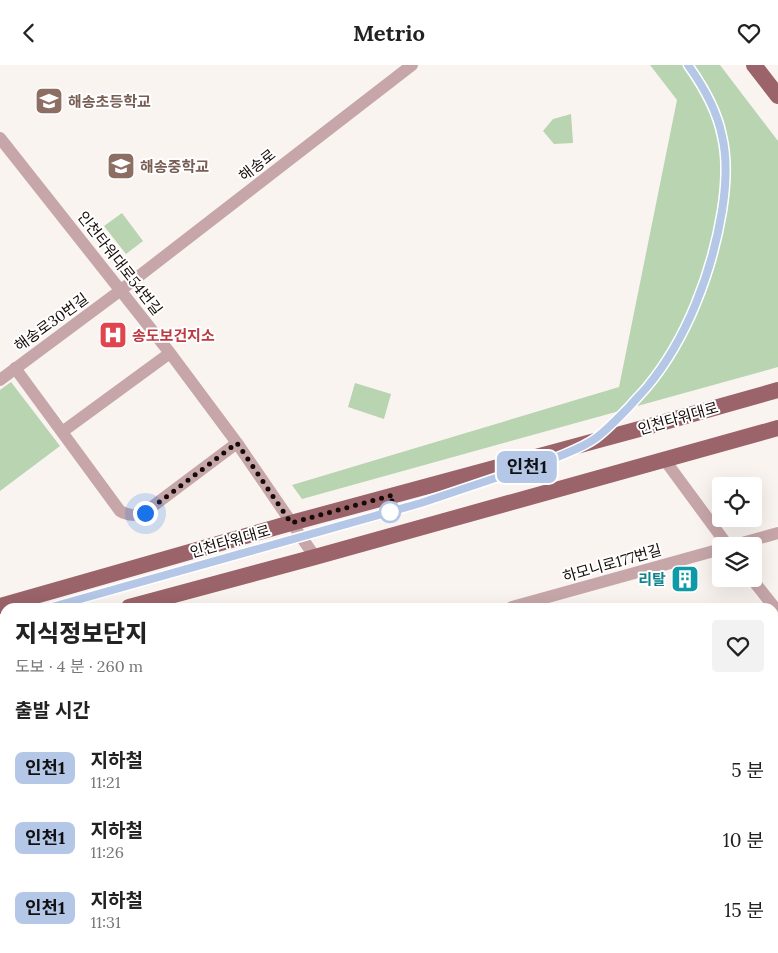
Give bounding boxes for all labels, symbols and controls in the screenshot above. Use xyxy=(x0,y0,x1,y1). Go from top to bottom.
icon: back xyxy=(15,19,43,47)
text: Metrio xyxy=(353,19,425,47)
icon: heart xyxy=(735,19,763,47)
school or university icon: 해송초등학교 xyxy=(34,86,64,116)
place label: 해송초등학교 xyxy=(68,92,151,111)
street label: 해송로 xyxy=(235,145,279,185)
school or university icon: 해송중학교 xyxy=(106,151,136,181)
place label: 해송중학교 xyxy=(140,157,209,176)
street label: 인천타워대로54번길 xyxy=(74,207,166,319)
street label: 해송로30번길 xyxy=(10,289,92,355)
hospital icon: 송도보건지소 xyxy=(98,320,128,350)
place label: 송도보건지소 xyxy=(132,326,215,345)
street label: 인천타워대로 xyxy=(636,397,720,439)
line badge: 인천1 xyxy=(498,451,556,483)
text: 인천1 xyxy=(507,455,547,478)
map controls xyxy=(712,477,762,587)
button: locate xyxy=(712,477,762,527)
your location xyxy=(133,501,158,526)
unlabelled marker xyxy=(379,501,401,523)
street label: 인천타워대로 xyxy=(188,520,272,562)
button: layers xyxy=(712,537,762,587)
street label: 하모니로177번길 xyxy=(560,540,664,586)
building icon: 리탈 xyxy=(670,564,700,594)
place label: 리탈 xyxy=(638,570,666,589)
text: 지식정보단지 xyxy=(15,618,147,649)
button: heart xyxy=(712,620,764,672)
text: 도보 · 4 분 · 260 m xyxy=(15,656,143,676)
text: 출발 시간 xyxy=(15,698,90,722)
text: 지하철 xyxy=(90,748,143,772)
text: 인천1 xyxy=(25,756,65,779)
text: 5 분 xyxy=(731,758,764,782)
text: 11:21 xyxy=(90,772,121,792)
text: 지하철 xyxy=(90,818,143,842)
text: 인천1 xyxy=(25,826,65,849)
text: 10 분 xyxy=(723,828,764,852)
text: 11:26 xyxy=(90,842,124,862)
text: 지하철 xyxy=(90,888,143,912)
text: 인천1 xyxy=(25,896,65,919)
text: 15 분 xyxy=(724,898,764,922)
text: 11:31 xyxy=(90,912,121,932)

